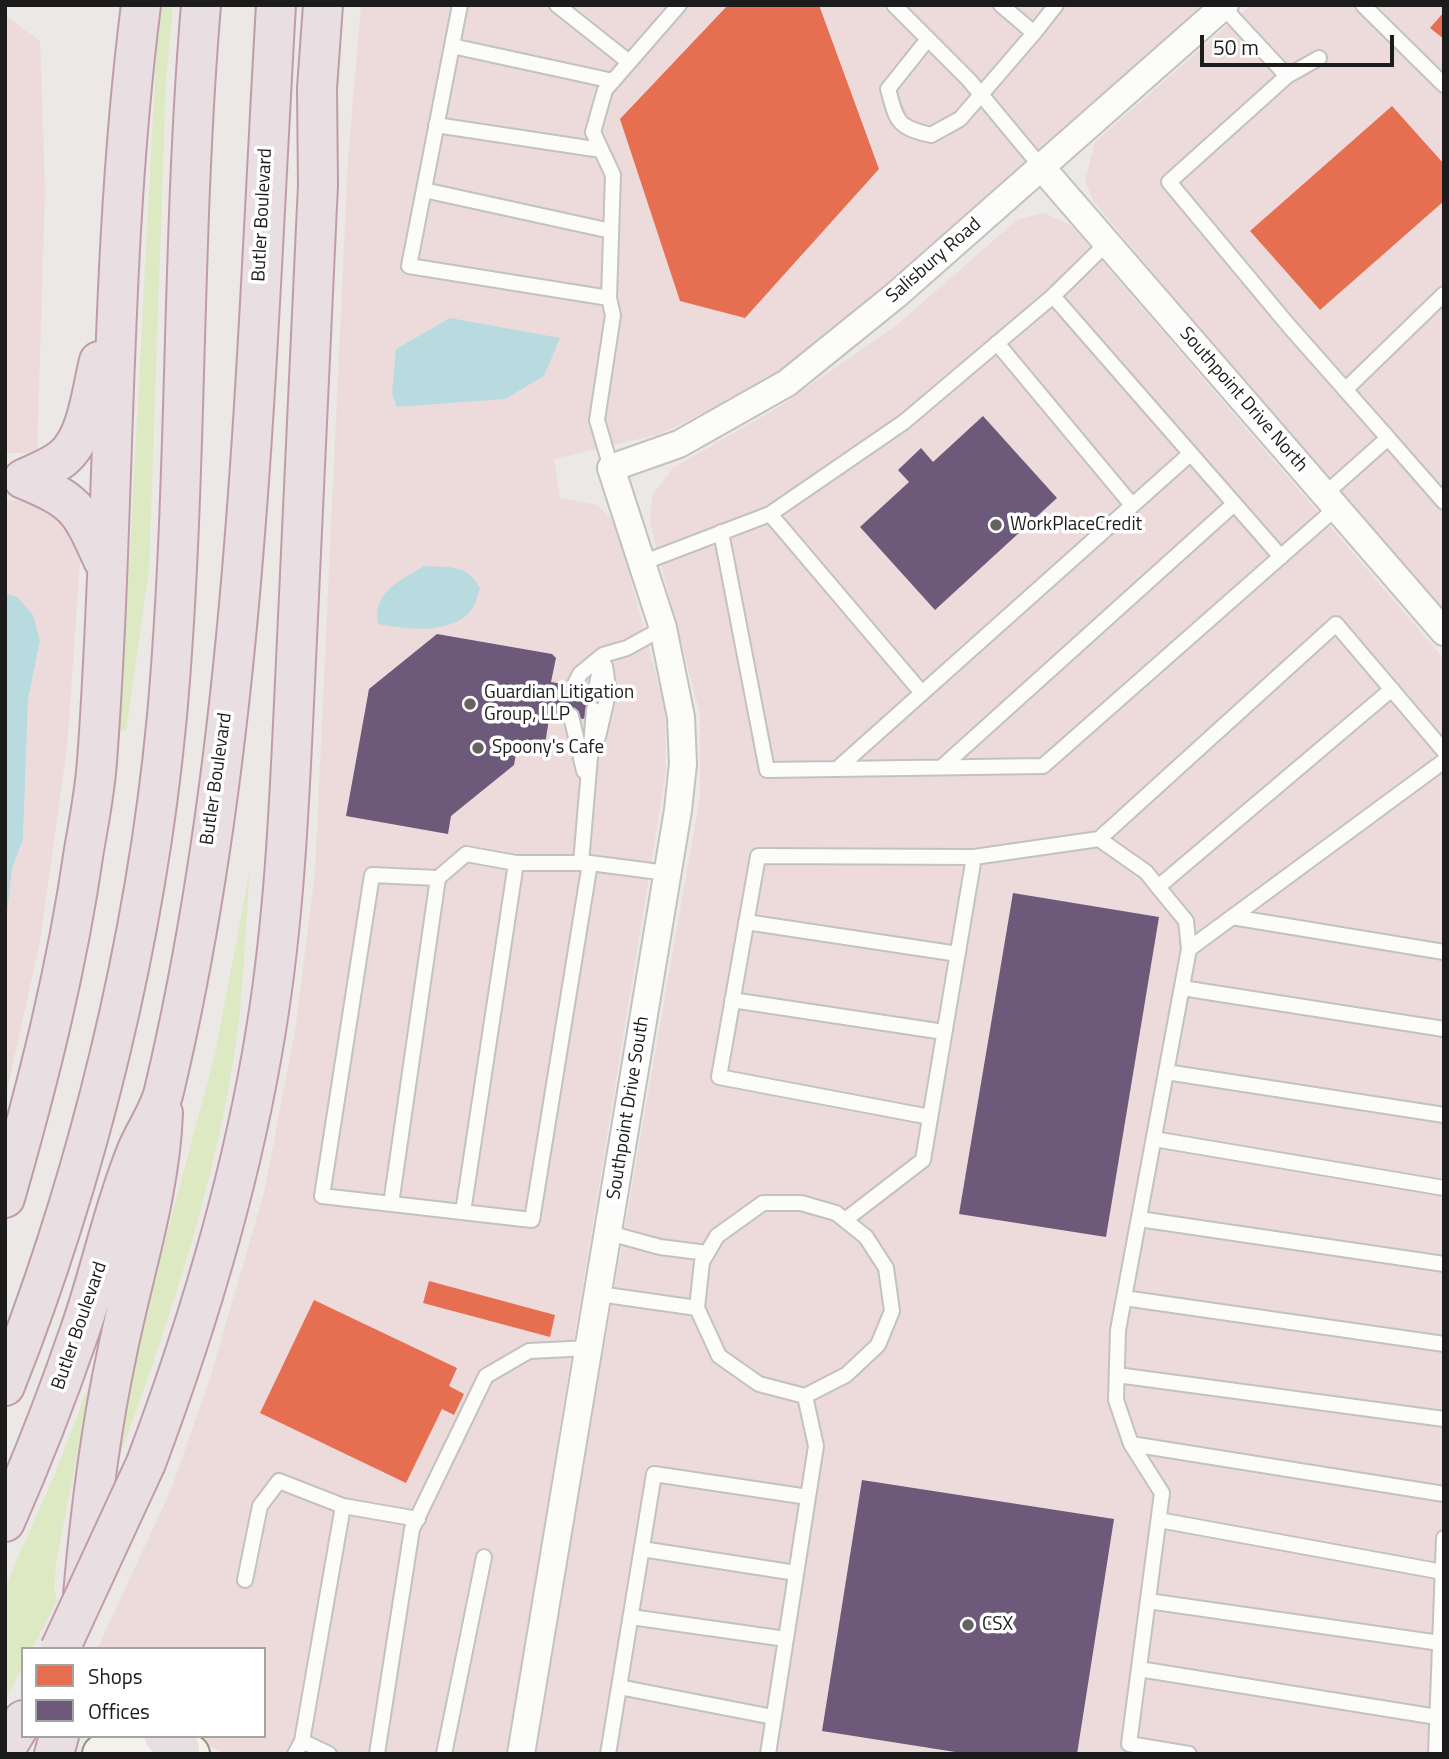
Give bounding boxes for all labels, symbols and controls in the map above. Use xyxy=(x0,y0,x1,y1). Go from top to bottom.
scale bar xyxy=(1204,21,1398,65)
text: 50 m xyxy=(1213,31,1259,63)
street label: Butler Boulevard xyxy=(248,148,278,282)
street label: Salisbury Road xyxy=(882,214,986,308)
street label: Southpoint Drive North xyxy=(1174,323,1312,477)
place label: WorkPlaceCredit xyxy=(1010,514,1142,536)
marker: WorkPlaceCredit xyxy=(988,517,1004,533)
place label: Guardian Litigation Group, LLP xyxy=(484,682,634,726)
marker: Guardian Litigation Group, LLP xyxy=(462,696,478,712)
street label: Butler Boulevard xyxy=(196,711,238,847)
place label: Spoony's Cafe xyxy=(492,737,604,759)
marker: Spoony's Cafe xyxy=(470,740,486,756)
street label: Southpoint Drive South xyxy=(603,1015,655,1201)
street label: Butler Boulevard xyxy=(47,1259,113,1393)
place label: CSX xyxy=(982,1614,1013,1636)
marker: CSX xyxy=(960,1617,976,1633)
legend xyxy=(21,1647,266,1738)
text: Shops xyxy=(88,1660,143,1692)
text: Offices xyxy=(88,1695,150,1727)

